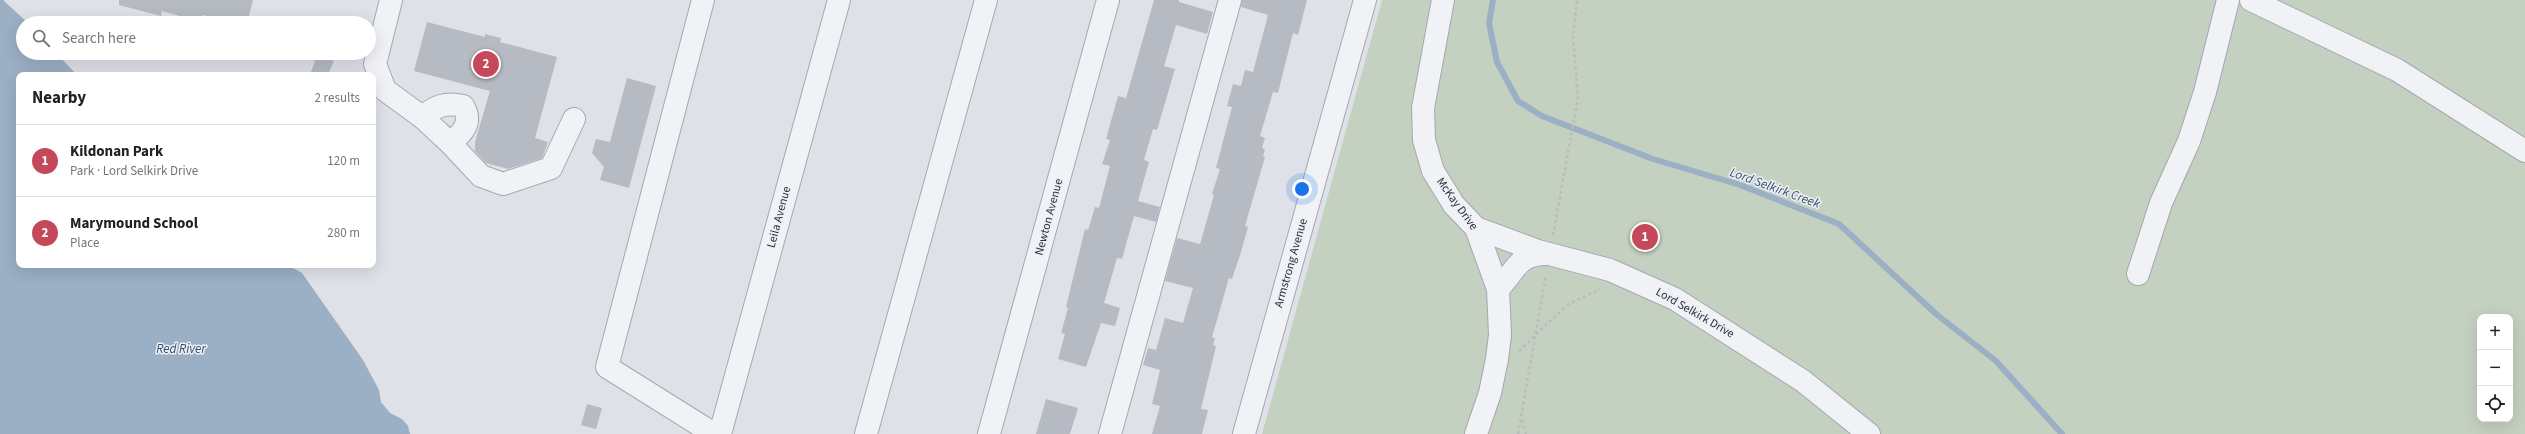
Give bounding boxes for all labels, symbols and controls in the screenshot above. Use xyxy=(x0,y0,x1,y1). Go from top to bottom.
search box xyxy=(16,16,376,60)
icon: search xyxy=(30,27,52,49)
text: Search here xyxy=(62,28,136,49)
pin: 2 xyxy=(473,49,499,79)
text: Nearby xyxy=(32,86,86,110)
text: 2 results xyxy=(315,89,360,107)
text: Kildonan Park xyxy=(70,141,163,162)
text: 1 xyxy=(42,152,48,170)
text: 120 m xyxy=(327,152,360,170)
text: Park · Lord Selkirk Drive xyxy=(70,162,198,180)
water label: Lord Selkirk Creek xyxy=(1727,163,1824,213)
street label: McKay Drive xyxy=(1432,174,1482,234)
street label: Newton Avenue xyxy=(1031,177,1067,257)
your location xyxy=(1292,179,1312,199)
street label: Leila Avenue xyxy=(763,184,795,250)
text: Marymound School xyxy=(70,213,198,234)
street label: Armstrong Avenue xyxy=(1270,216,1312,310)
pin: 1 xyxy=(1632,222,1658,252)
text: 2 xyxy=(42,224,48,242)
text: 280 m xyxy=(327,224,360,242)
text: Place xyxy=(70,234,99,252)
street label: Lord Selkirk Drive xyxy=(1653,284,1737,342)
map controls xyxy=(2477,314,2513,422)
button: + xyxy=(2477,314,2513,350)
water label: Red River xyxy=(156,340,206,358)
button: − xyxy=(2477,350,2513,386)
button: locate xyxy=(2477,386,2513,422)

